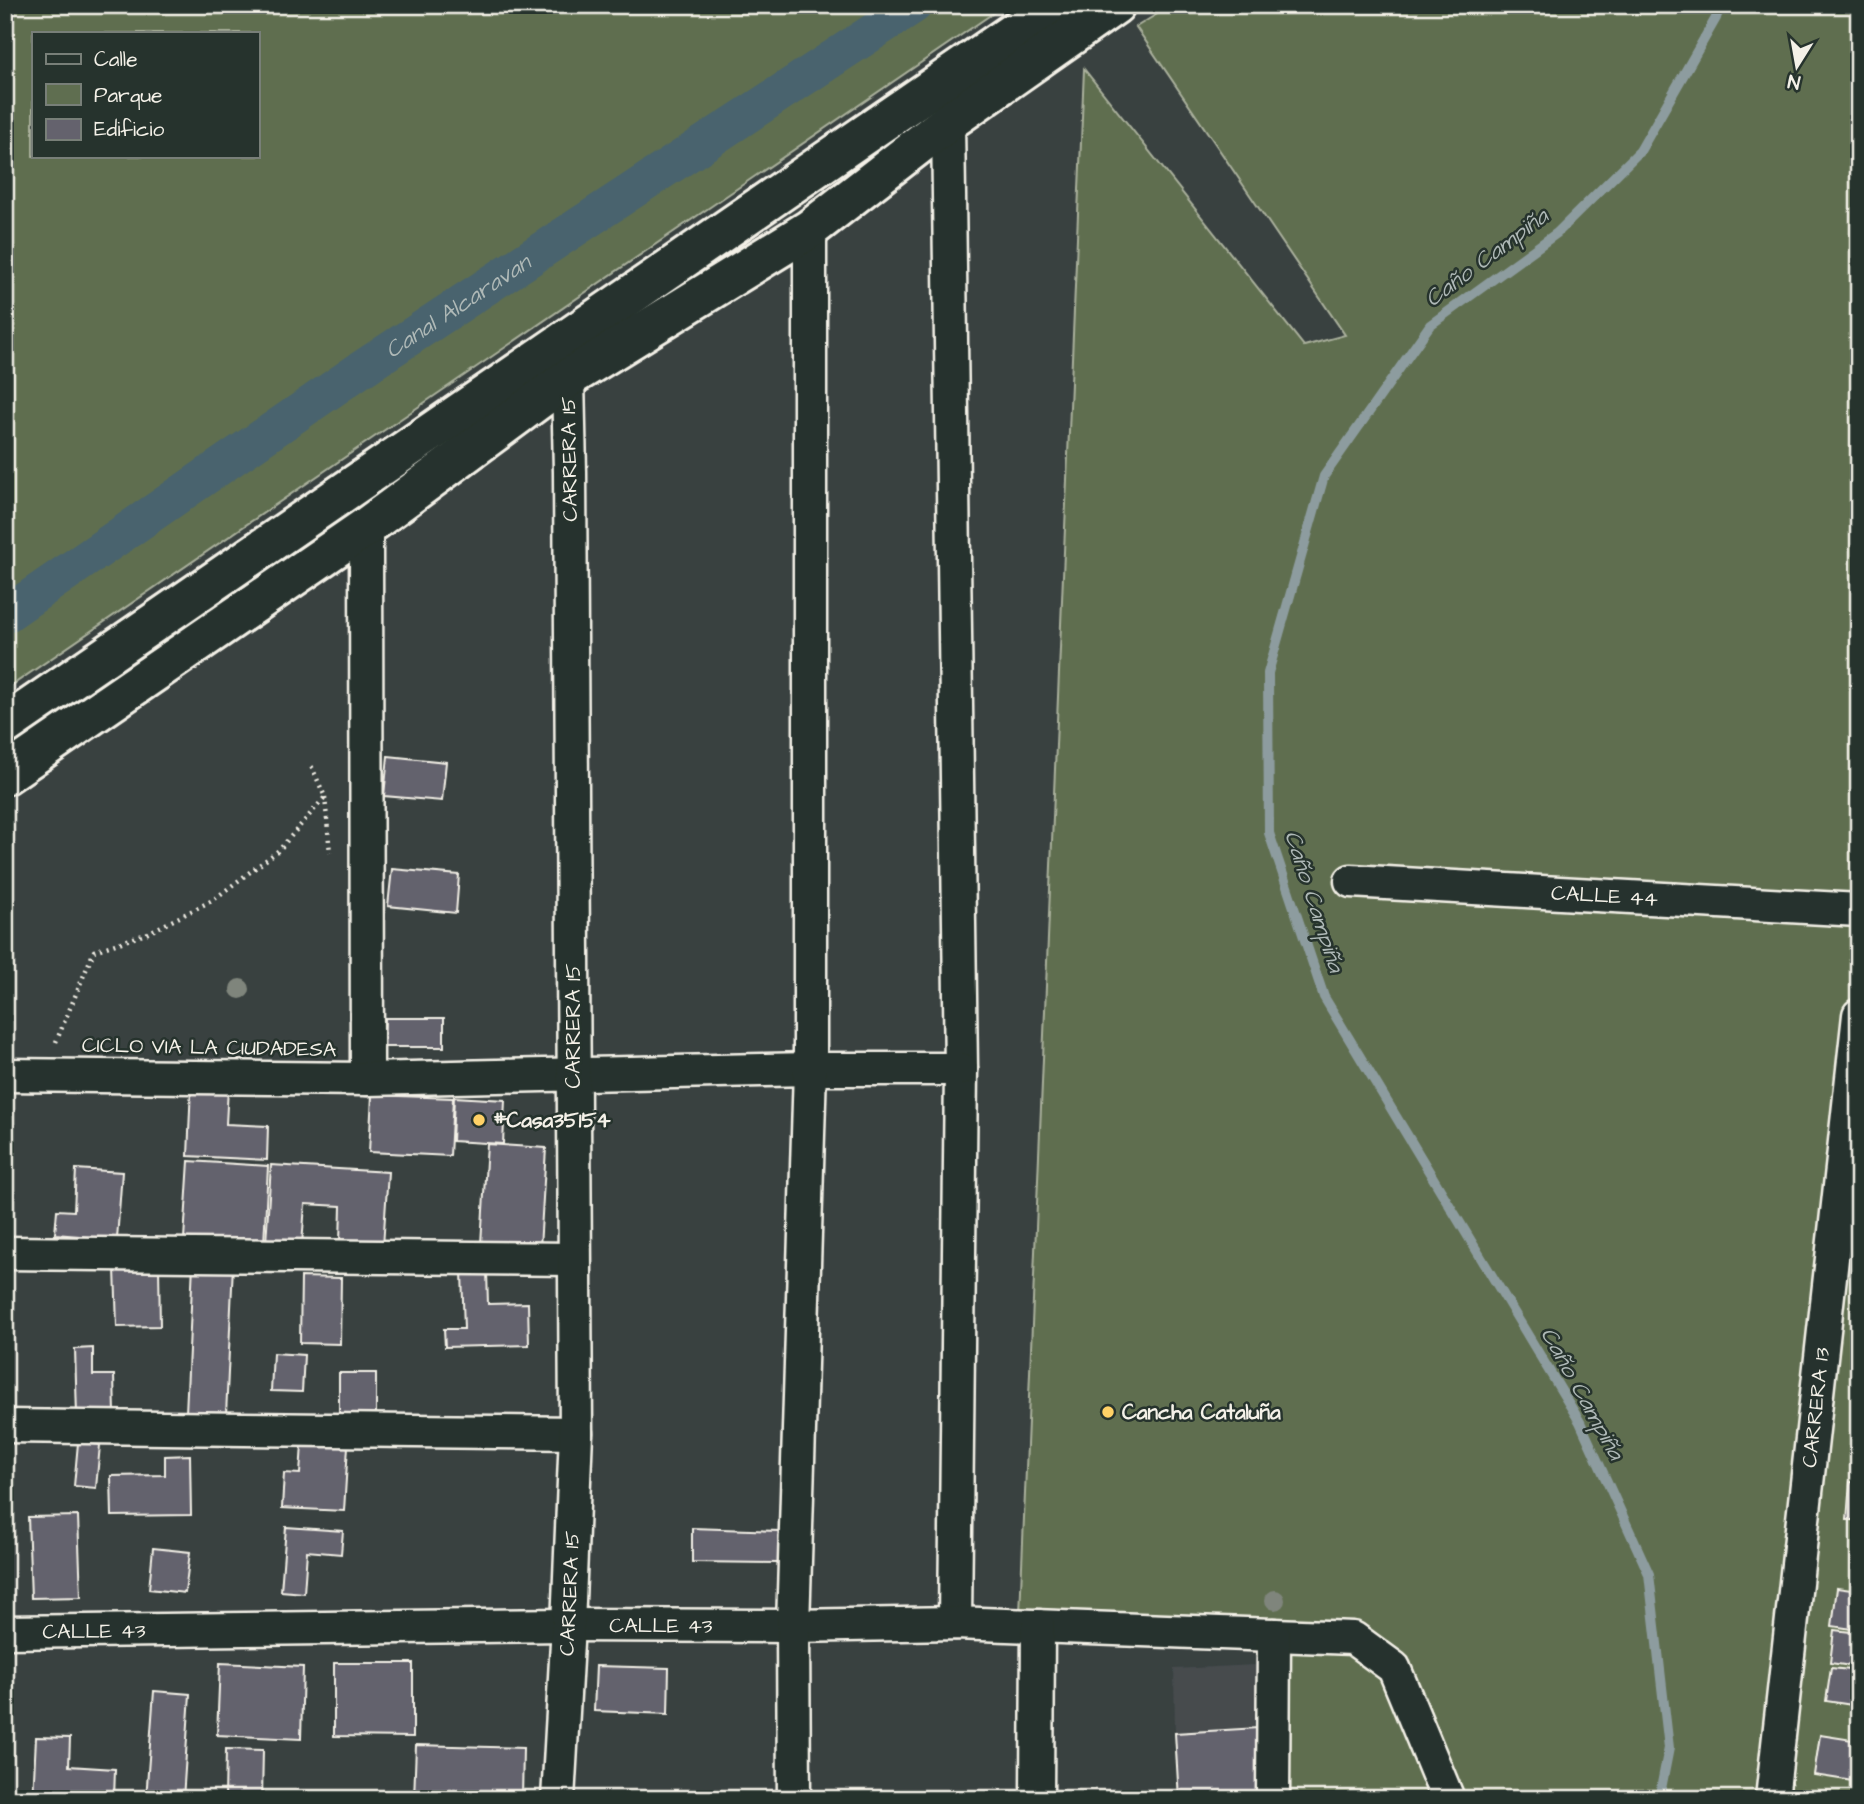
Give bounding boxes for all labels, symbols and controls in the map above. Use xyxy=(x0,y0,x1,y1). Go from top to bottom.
legend xyxy=(32,32,259,158)
north arrow xyxy=(1762,32,1832,102)
text: Calle xyxy=(94,45,138,74)
text: N xyxy=(1786,67,1802,96)
text: Parque xyxy=(94,81,162,110)
text: Edificio xyxy=(94,115,164,144)
water label: Caño Campiña xyxy=(1418,200,1556,315)
water label: Canal Alcaravan xyxy=(379,246,539,366)
street label: CARRERA 15 xyxy=(554,396,585,522)
water label: Caño Campiña xyxy=(1276,826,1352,977)
street label: CALLE 44 xyxy=(1550,878,1659,913)
street label: CARRERA 15 xyxy=(559,963,588,1089)
street label: CICLO VIA LA CIUDADESA xyxy=(82,1031,337,1064)
place label: #Casa35154 xyxy=(493,1106,611,1135)
marker: #Casa35154 xyxy=(471,1112,487,1128)
water label: Caño Campiña xyxy=(1532,1321,1632,1467)
street label: CARRERA 13 xyxy=(1795,1345,1837,1469)
place label: Cancha Cataluña xyxy=(1122,1398,1281,1427)
marker: Cancha Cataluña xyxy=(1100,1404,1116,1420)
street label: CARRERA 15 xyxy=(552,1530,587,1657)
street label: CALLE 43 xyxy=(609,1611,713,1641)
street label: CALLE 43 xyxy=(42,1616,146,1647)

